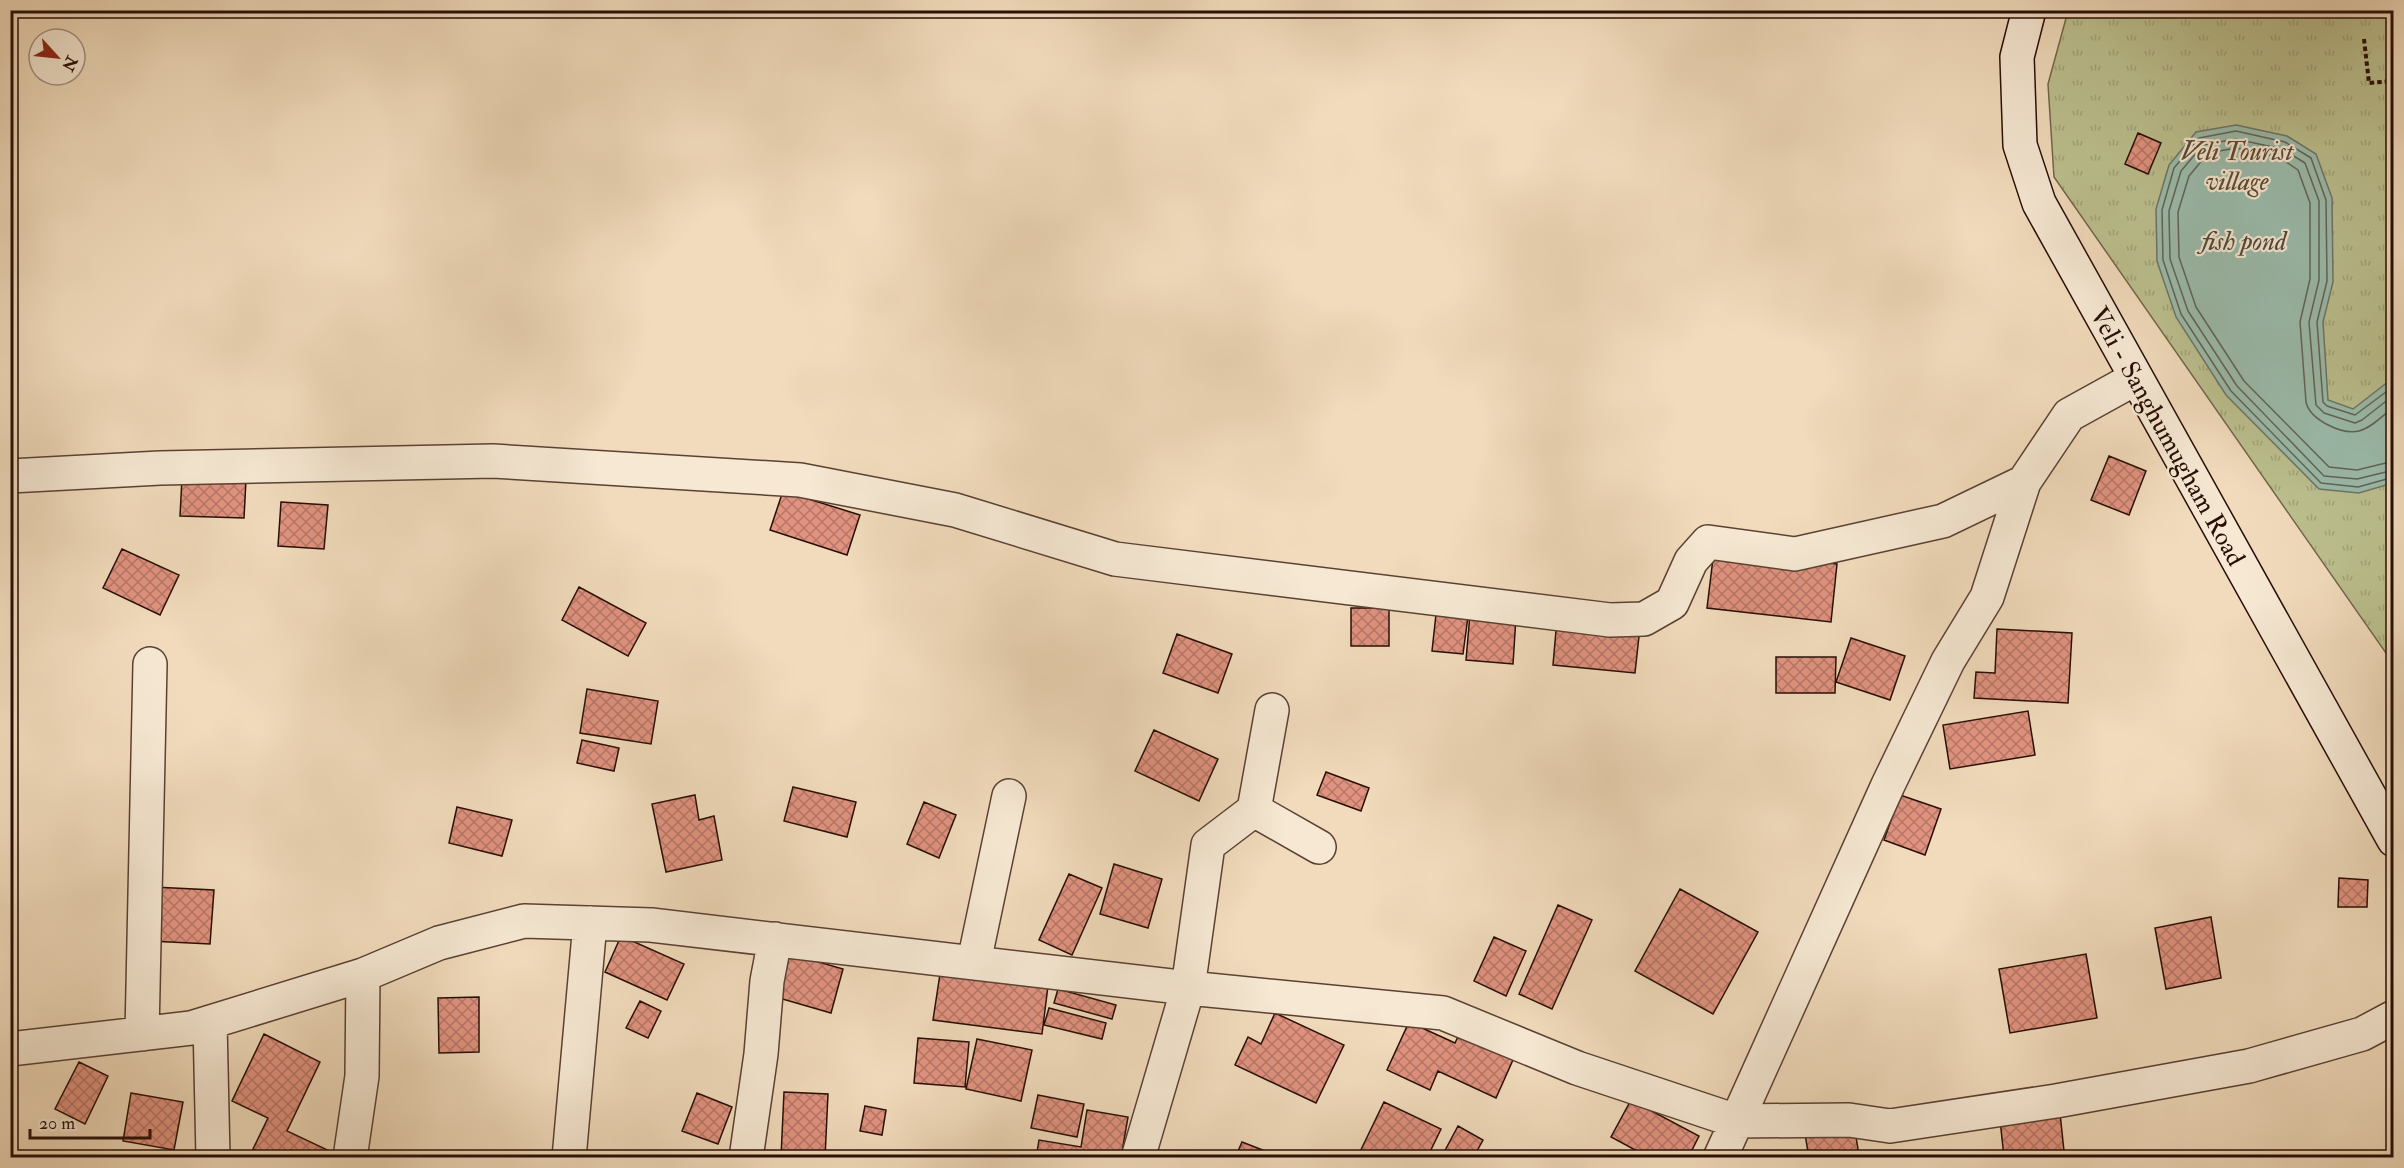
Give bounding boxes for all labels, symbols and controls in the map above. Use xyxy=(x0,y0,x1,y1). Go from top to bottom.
north arrow xyxy=(27,27,87,87)
text: N xyxy=(57,52,82,75)
park label: Veli Tourist village xyxy=(2181,136,2295,198)
water label: fish pond xyxy=(2197,225,2288,258)
street label: Veli - Sanghumugham Road xyxy=(2082,301,2252,572)
scale bar xyxy=(30,1102,150,1140)
text: 20 m xyxy=(39,1112,75,1135)

